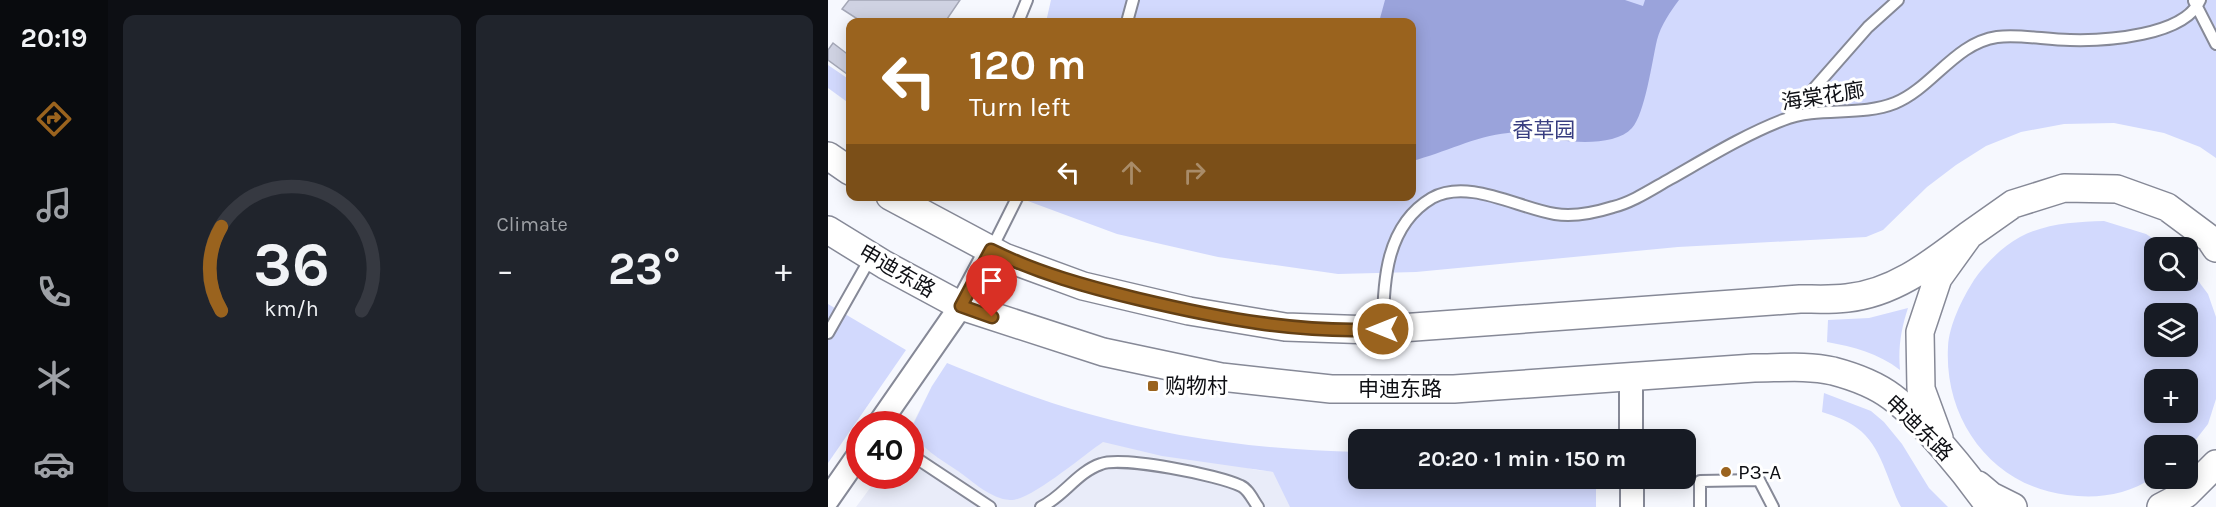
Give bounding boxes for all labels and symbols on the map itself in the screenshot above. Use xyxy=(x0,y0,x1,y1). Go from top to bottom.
street label: 海棠花廊 xyxy=(1780,78,1866,114)
park label: 香草园 xyxy=(1513,118,1576,142)
street label: 申迪东路 xyxy=(855,240,939,302)
pin xyxy=(966,255,1017,317)
position arrow xyxy=(1351,297,1415,361)
place label: 购物村 xyxy=(1165,374,1228,398)
street label: 申迪东路 xyxy=(1358,377,1442,401)
marker: 购物村 xyxy=(1146,379,1160,393)
street label: 申迪东路 xyxy=(1880,390,1958,466)
speed limit sign: 40 xyxy=(846,411,924,489)
place label: P3-A xyxy=(1738,460,1781,484)
marker: P3-A xyxy=(1719,465,1733,479)

